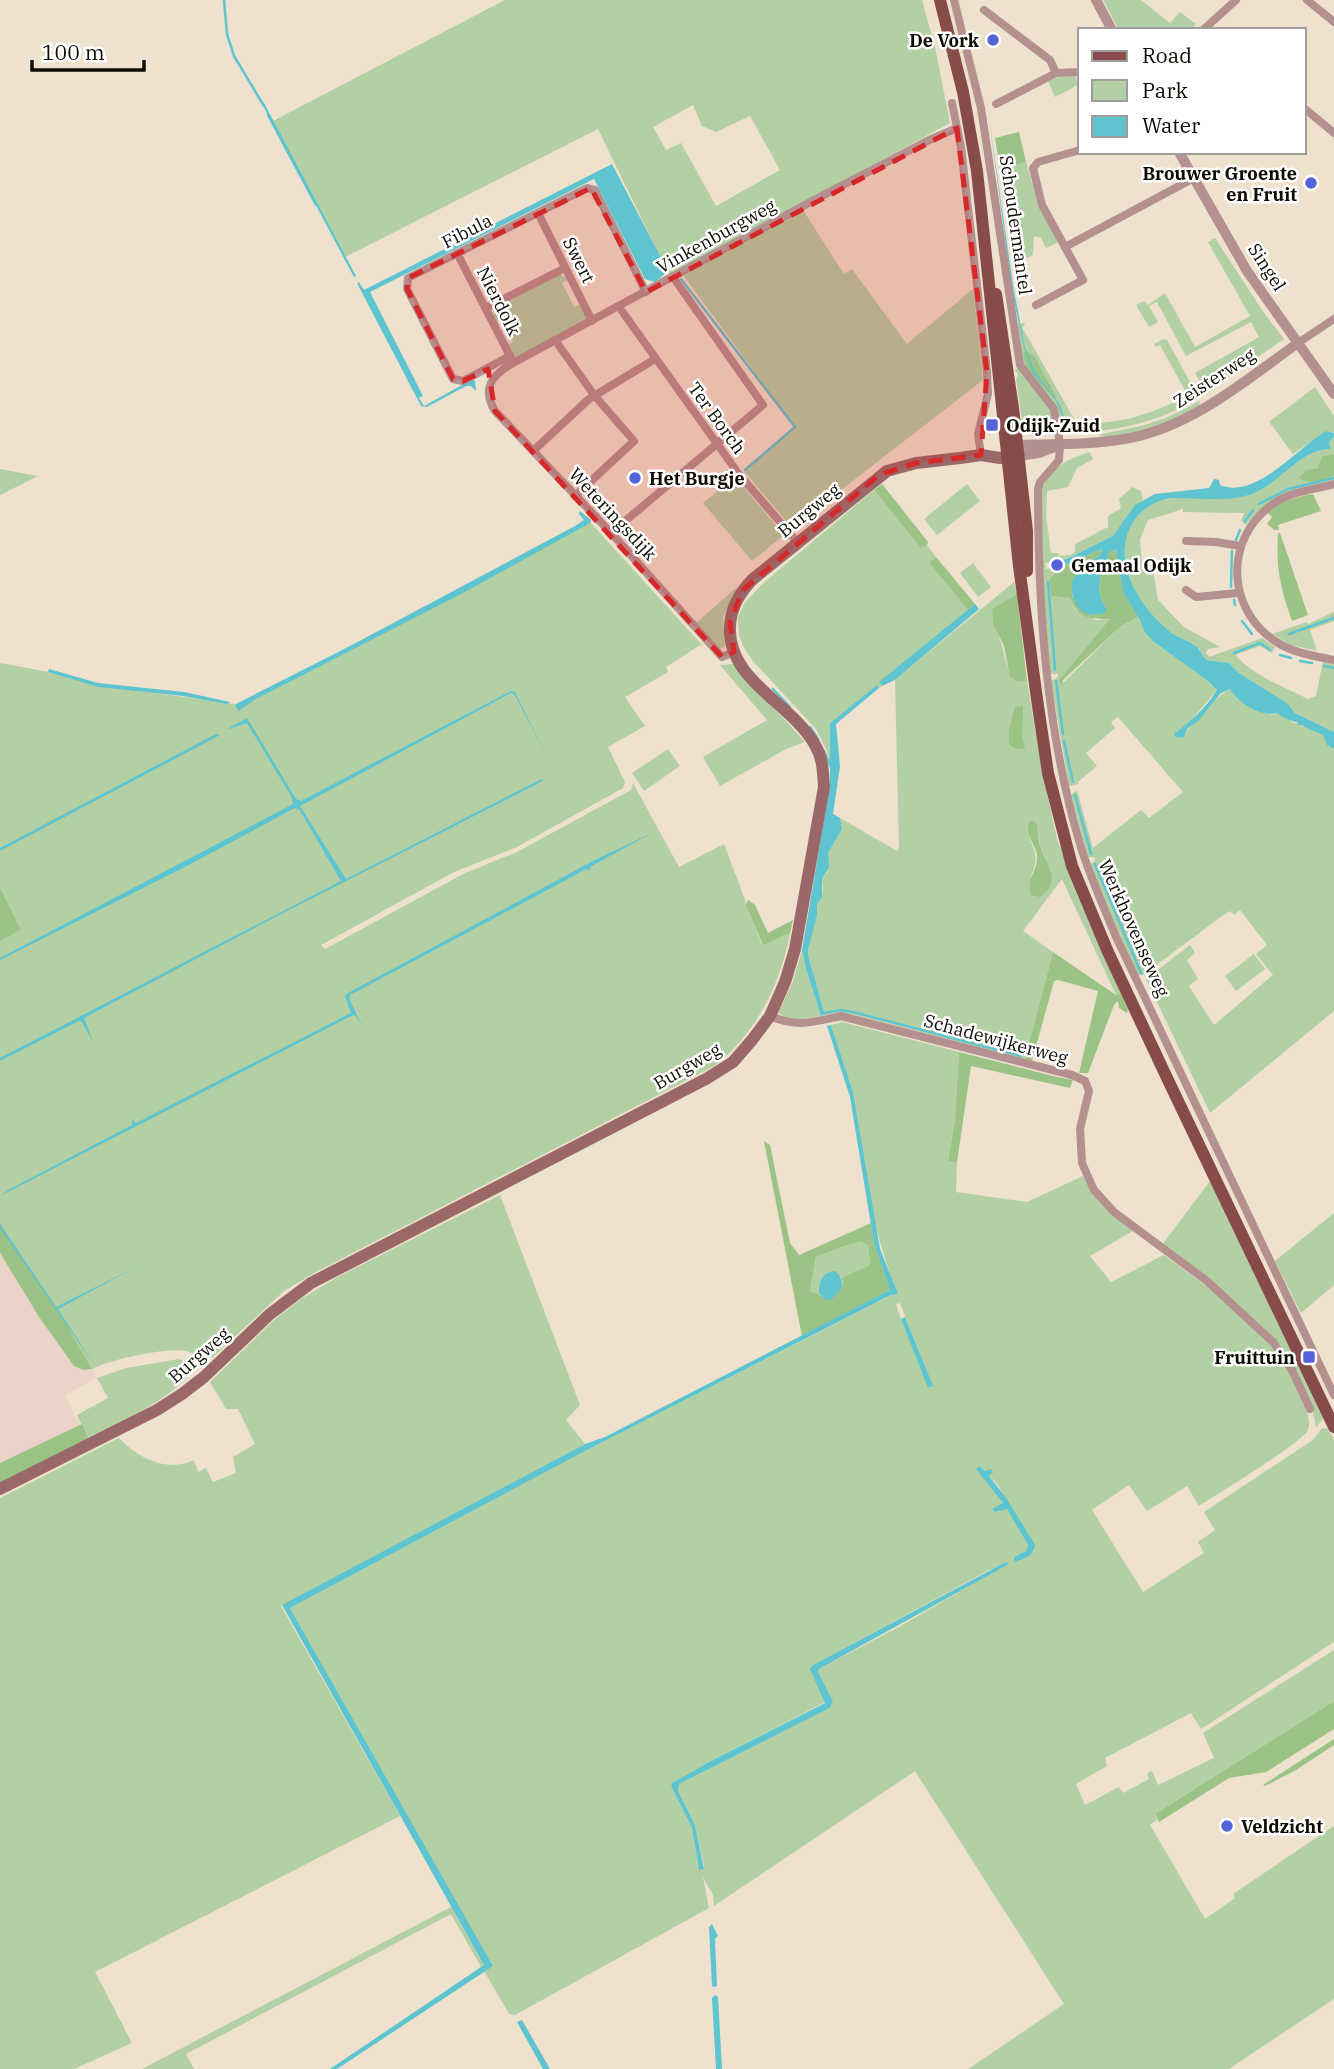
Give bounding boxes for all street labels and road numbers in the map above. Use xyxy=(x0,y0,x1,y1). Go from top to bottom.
street label: Schoudermantel xyxy=(995,154,1037,296)
street label: Vinkenburgweg xyxy=(652,194,780,278)
street label: Fibula xyxy=(438,209,496,253)
street label: Swert xyxy=(558,233,600,287)
street label: Singel xyxy=(1243,239,1291,295)
street label: Nierdolk xyxy=(472,263,526,340)
street label: Zeisterweg xyxy=(1169,343,1260,413)
street label: Ter Borch xyxy=(683,377,751,459)
street label: Weteringsdijk xyxy=(564,463,662,566)
street label: Burgweg xyxy=(773,478,845,542)
street label: Werkhovenseweg xyxy=(1093,856,1175,1001)
street label: Schadewijkerweg xyxy=(921,1009,1071,1069)
street label: Burgweg xyxy=(649,1037,725,1095)
street label: Burgweg xyxy=(163,1322,235,1388)

